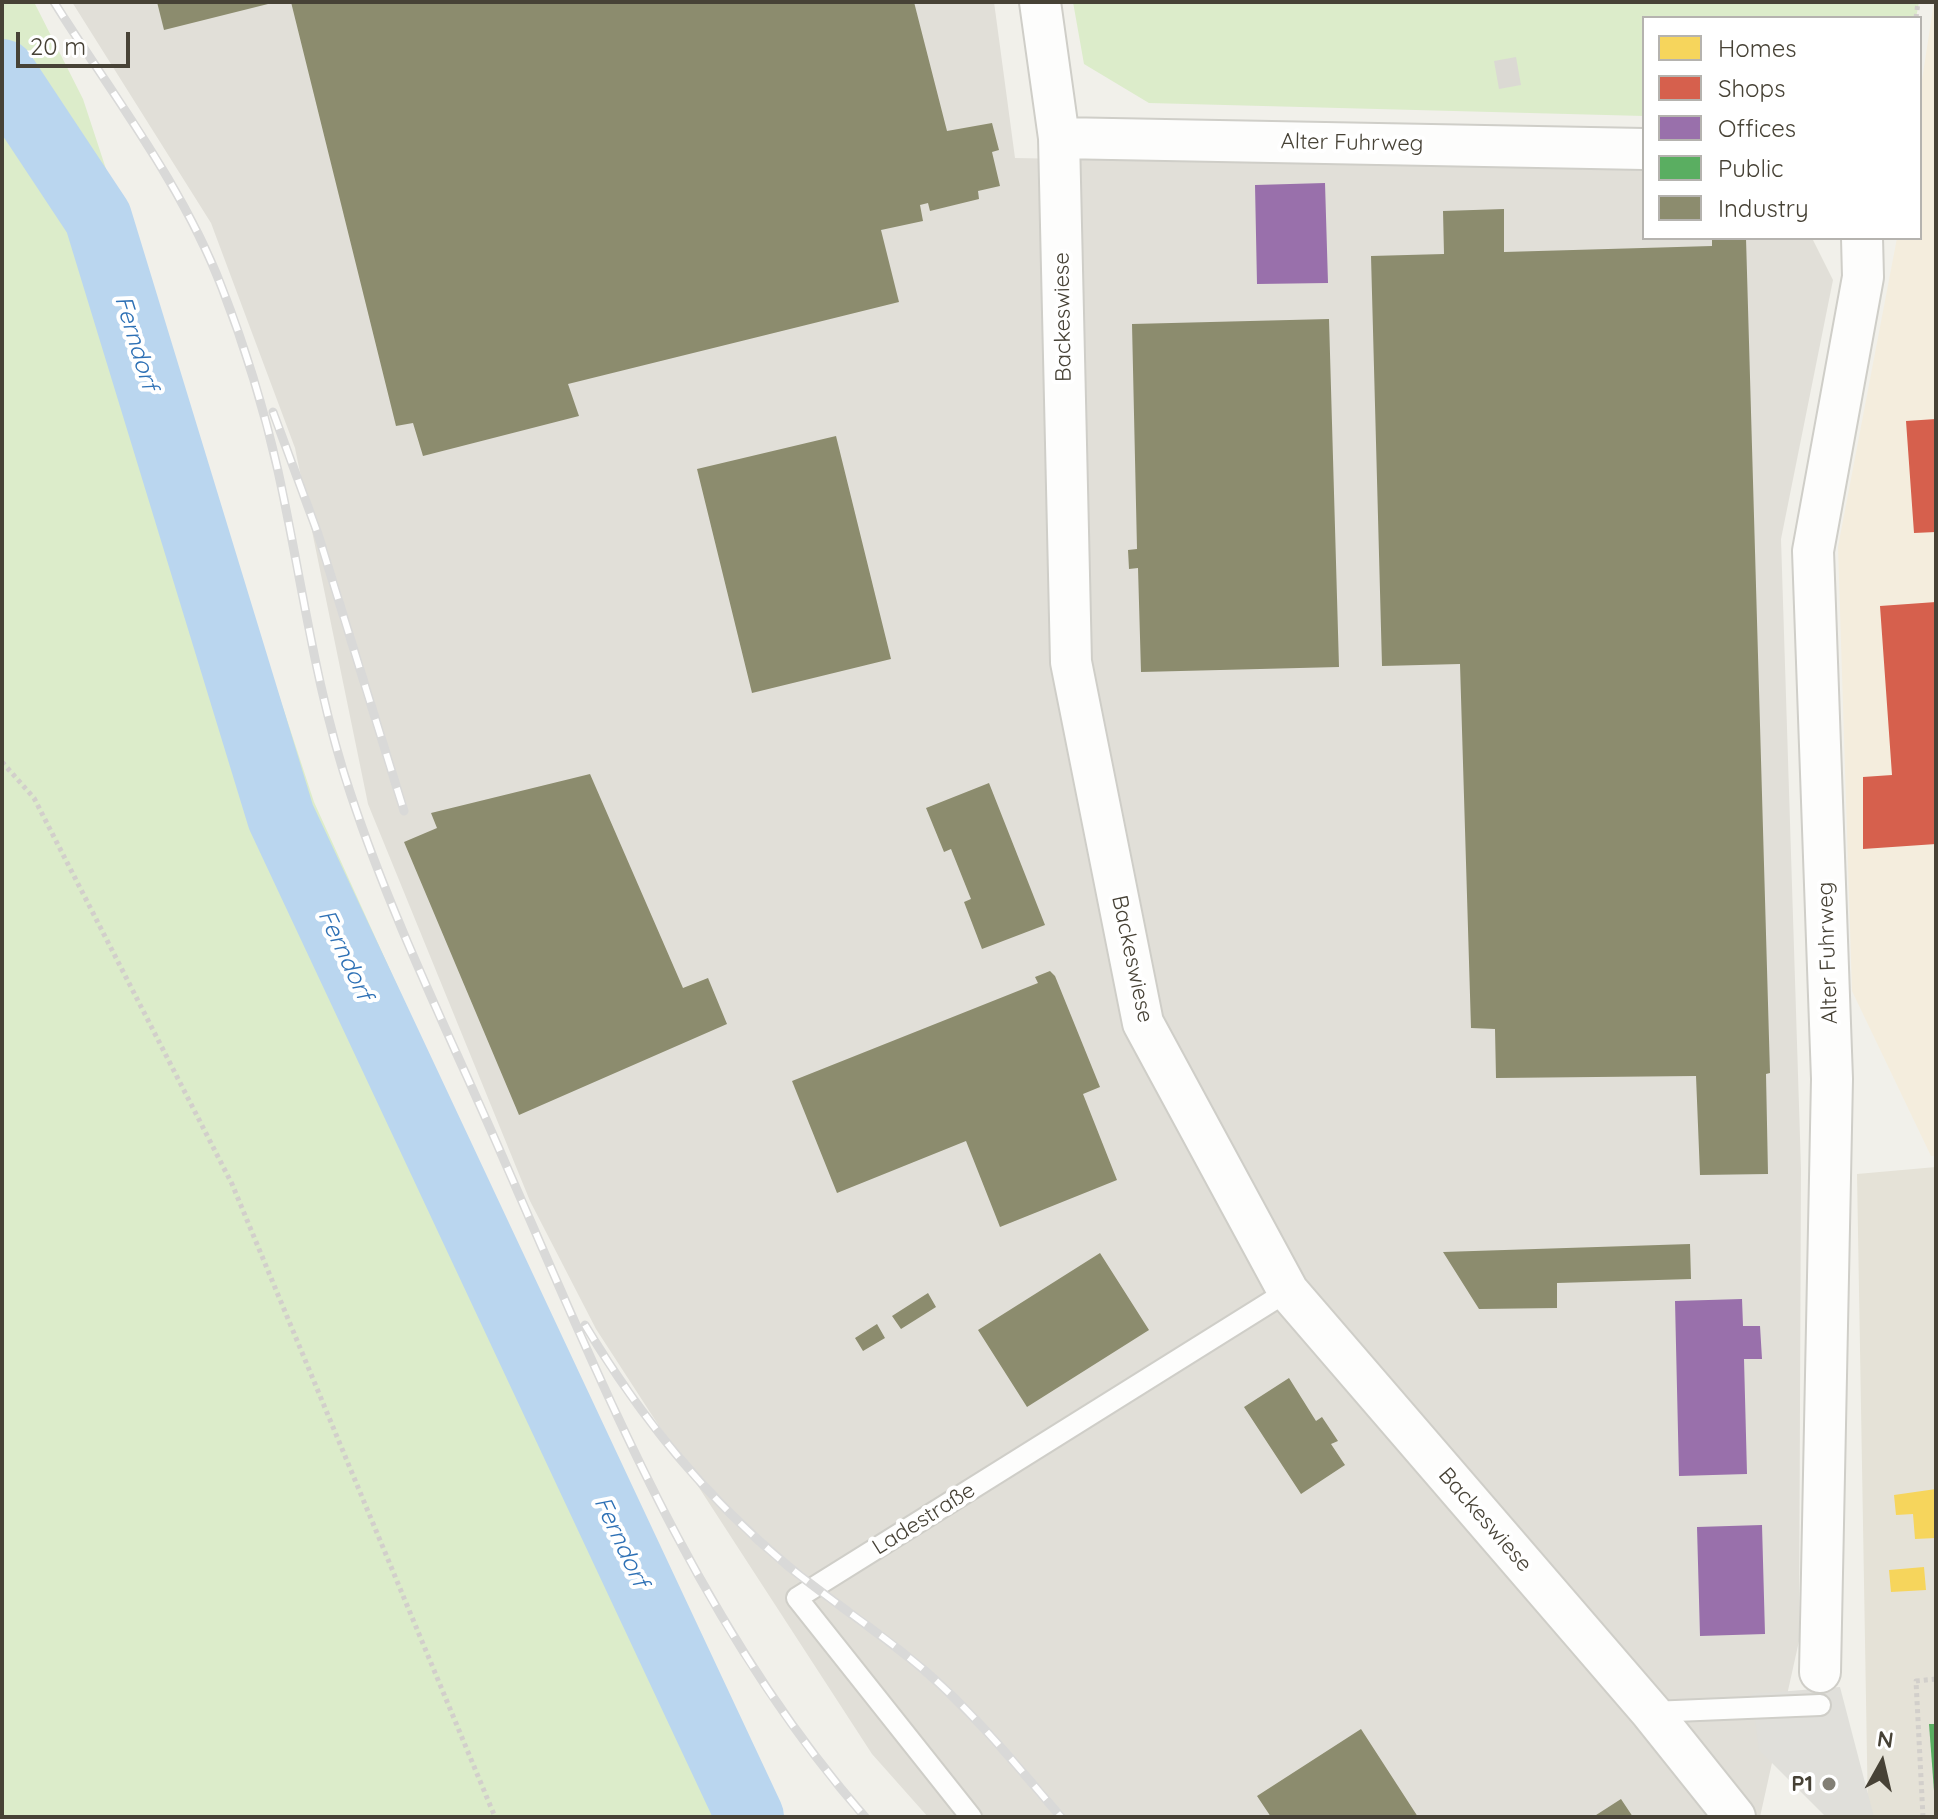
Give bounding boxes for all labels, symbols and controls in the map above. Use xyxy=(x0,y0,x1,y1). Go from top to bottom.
scale bar xyxy=(20,16,134,66)
legend xyxy=(1642,16,1922,240)
text: 20 m xyxy=(30,31,86,61)
text: Homes xyxy=(1718,33,1796,63)
text: Shops xyxy=(1718,73,1785,103)
text: Offices xyxy=(1718,113,1796,143)
street label: Alter Fuhrweg xyxy=(1280,129,1424,157)
text: Public xyxy=(1718,153,1783,183)
text: Industry xyxy=(1718,193,1809,223)
street label: Backeswiese xyxy=(1049,252,1077,382)
water label: Ferndorf xyxy=(108,292,164,394)
street label: Alter Fuhrweg xyxy=(1812,881,1844,1025)
street label: Backeswiese xyxy=(1106,893,1158,1025)
water label: Ferndorf xyxy=(311,905,379,1005)
street label: Backeswiese xyxy=(1433,1462,1537,1578)
street label: Ladestraße xyxy=(868,1477,980,1561)
water label: Ferndorf xyxy=(587,1492,655,1592)
north arrow xyxy=(1842,1723,1922,1803)
text: N xyxy=(1875,1724,1895,1754)
place label: P1 xyxy=(1791,1771,1813,1797)
marker: P1 xyxy=(1820,1775,1838,1793)

